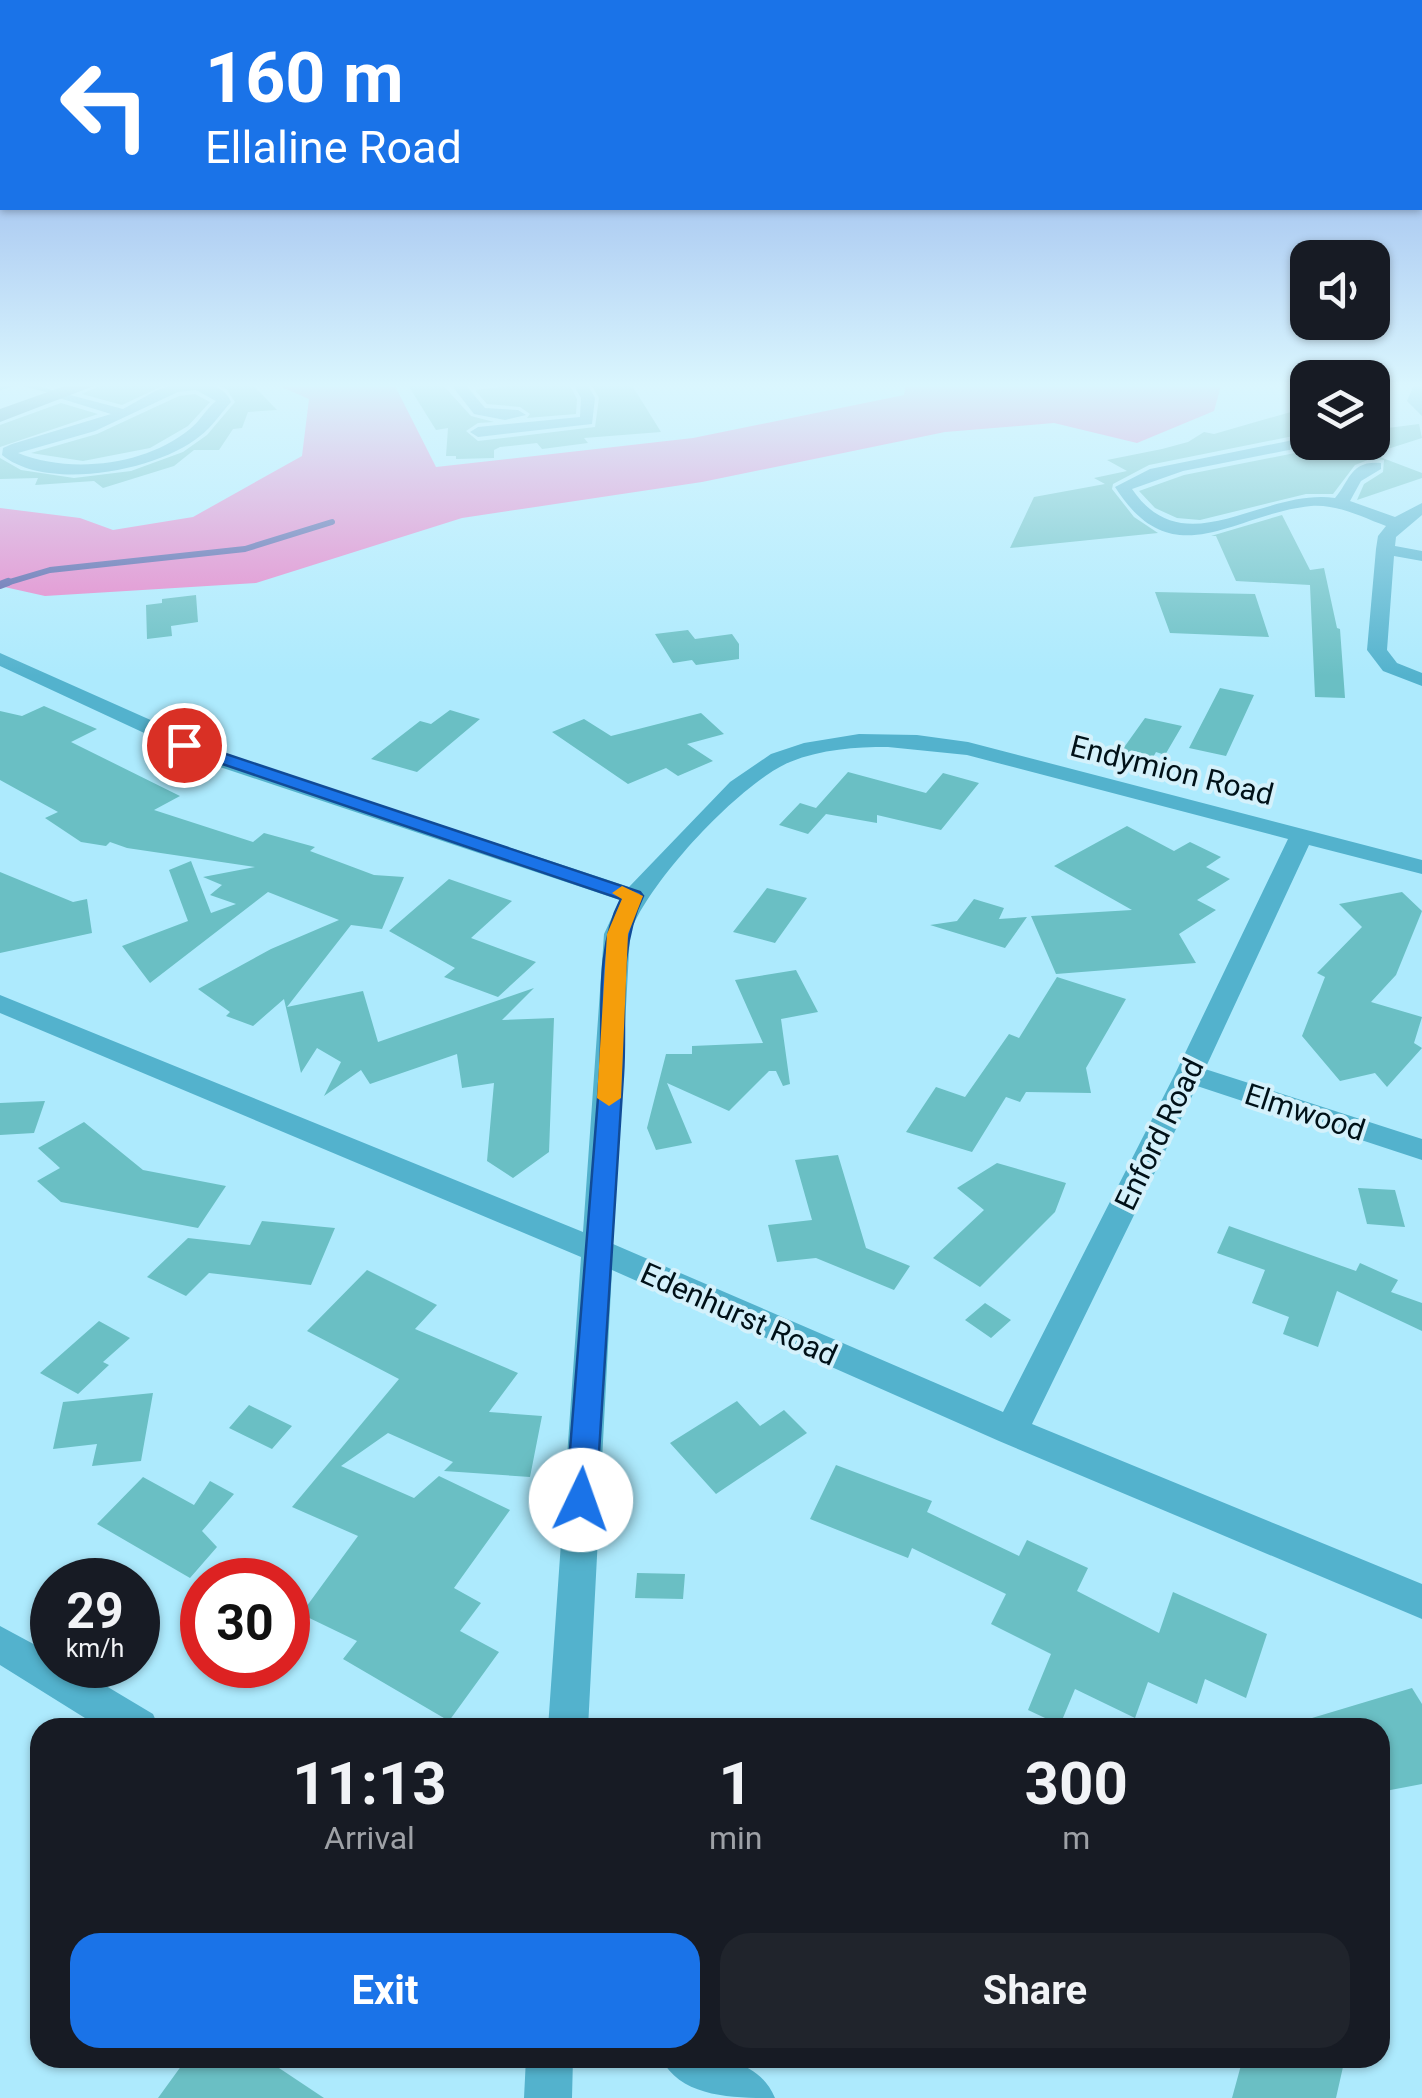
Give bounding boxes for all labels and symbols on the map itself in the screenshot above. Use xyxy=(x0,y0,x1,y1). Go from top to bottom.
pin xyxy=(142,703,227,788)
street label: Endymion Road xyxy=(1067,728,1277,812)
street label: Enford Road xyxy=(1107,1053,1211,1215)
street label: Elmwood xyxy=(1240,1076,1370,1148)
street label: Edenhurst Road xyxy=(636,1255,842,1373)
position arrow xyxy=(529,1448,633,1552)
speed limit sign: 30 xyxy=(180,1558,310,1688)

